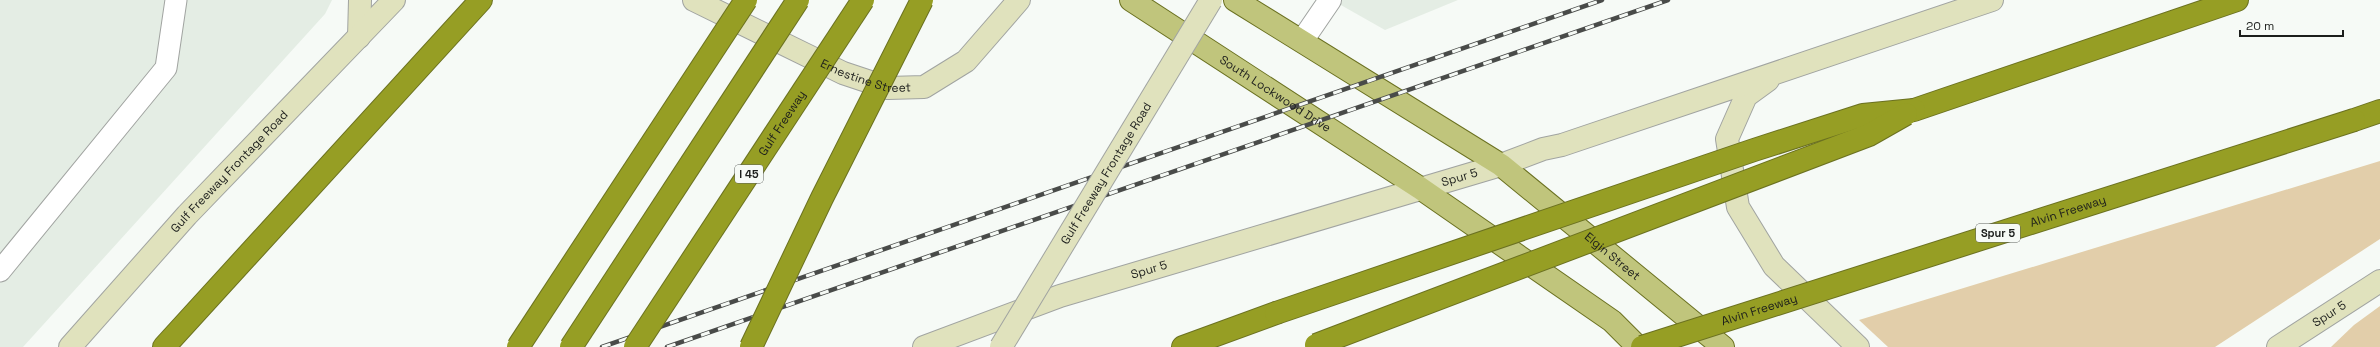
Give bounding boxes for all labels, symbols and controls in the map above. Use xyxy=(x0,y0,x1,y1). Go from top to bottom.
scale bar xyxy=(2240,12,2343,38)
text: 20 m xyxy=(2246,18,2274,34)
street label: South Lockwood Drive xyxy=(1216,52,1334,136)
street label: Ernestine Street xyxy=(818,55,911,96)
street label: Gulf Freeway xyxy=(755,87,809,159)
street label: Gulf Freeway Frontage Road xyxy=(1057,99,1155,247)
street label: Gulf Freeway Frontage Road xyxy=(167,107,291,236)
street label: Spur 5 xyxy=(1439,164,1480,190)
road number: I 45 xyxy=(735,165,763,183)
street label: Alvin Freeway xyxy=(2028,192,2108,231)
road number: Spur 5 xyxy=(1976,224,2020,242)
street label: Elgin Street xyxy=(1581,229,1644,284)
street label: Spur 5 xyxy=(1129,257,1169,283)
street label: Alvin Freeway xyxy=(1719,290,1799,329)
street label: Spur 5 xyxy=(2309,297,2349,331)

